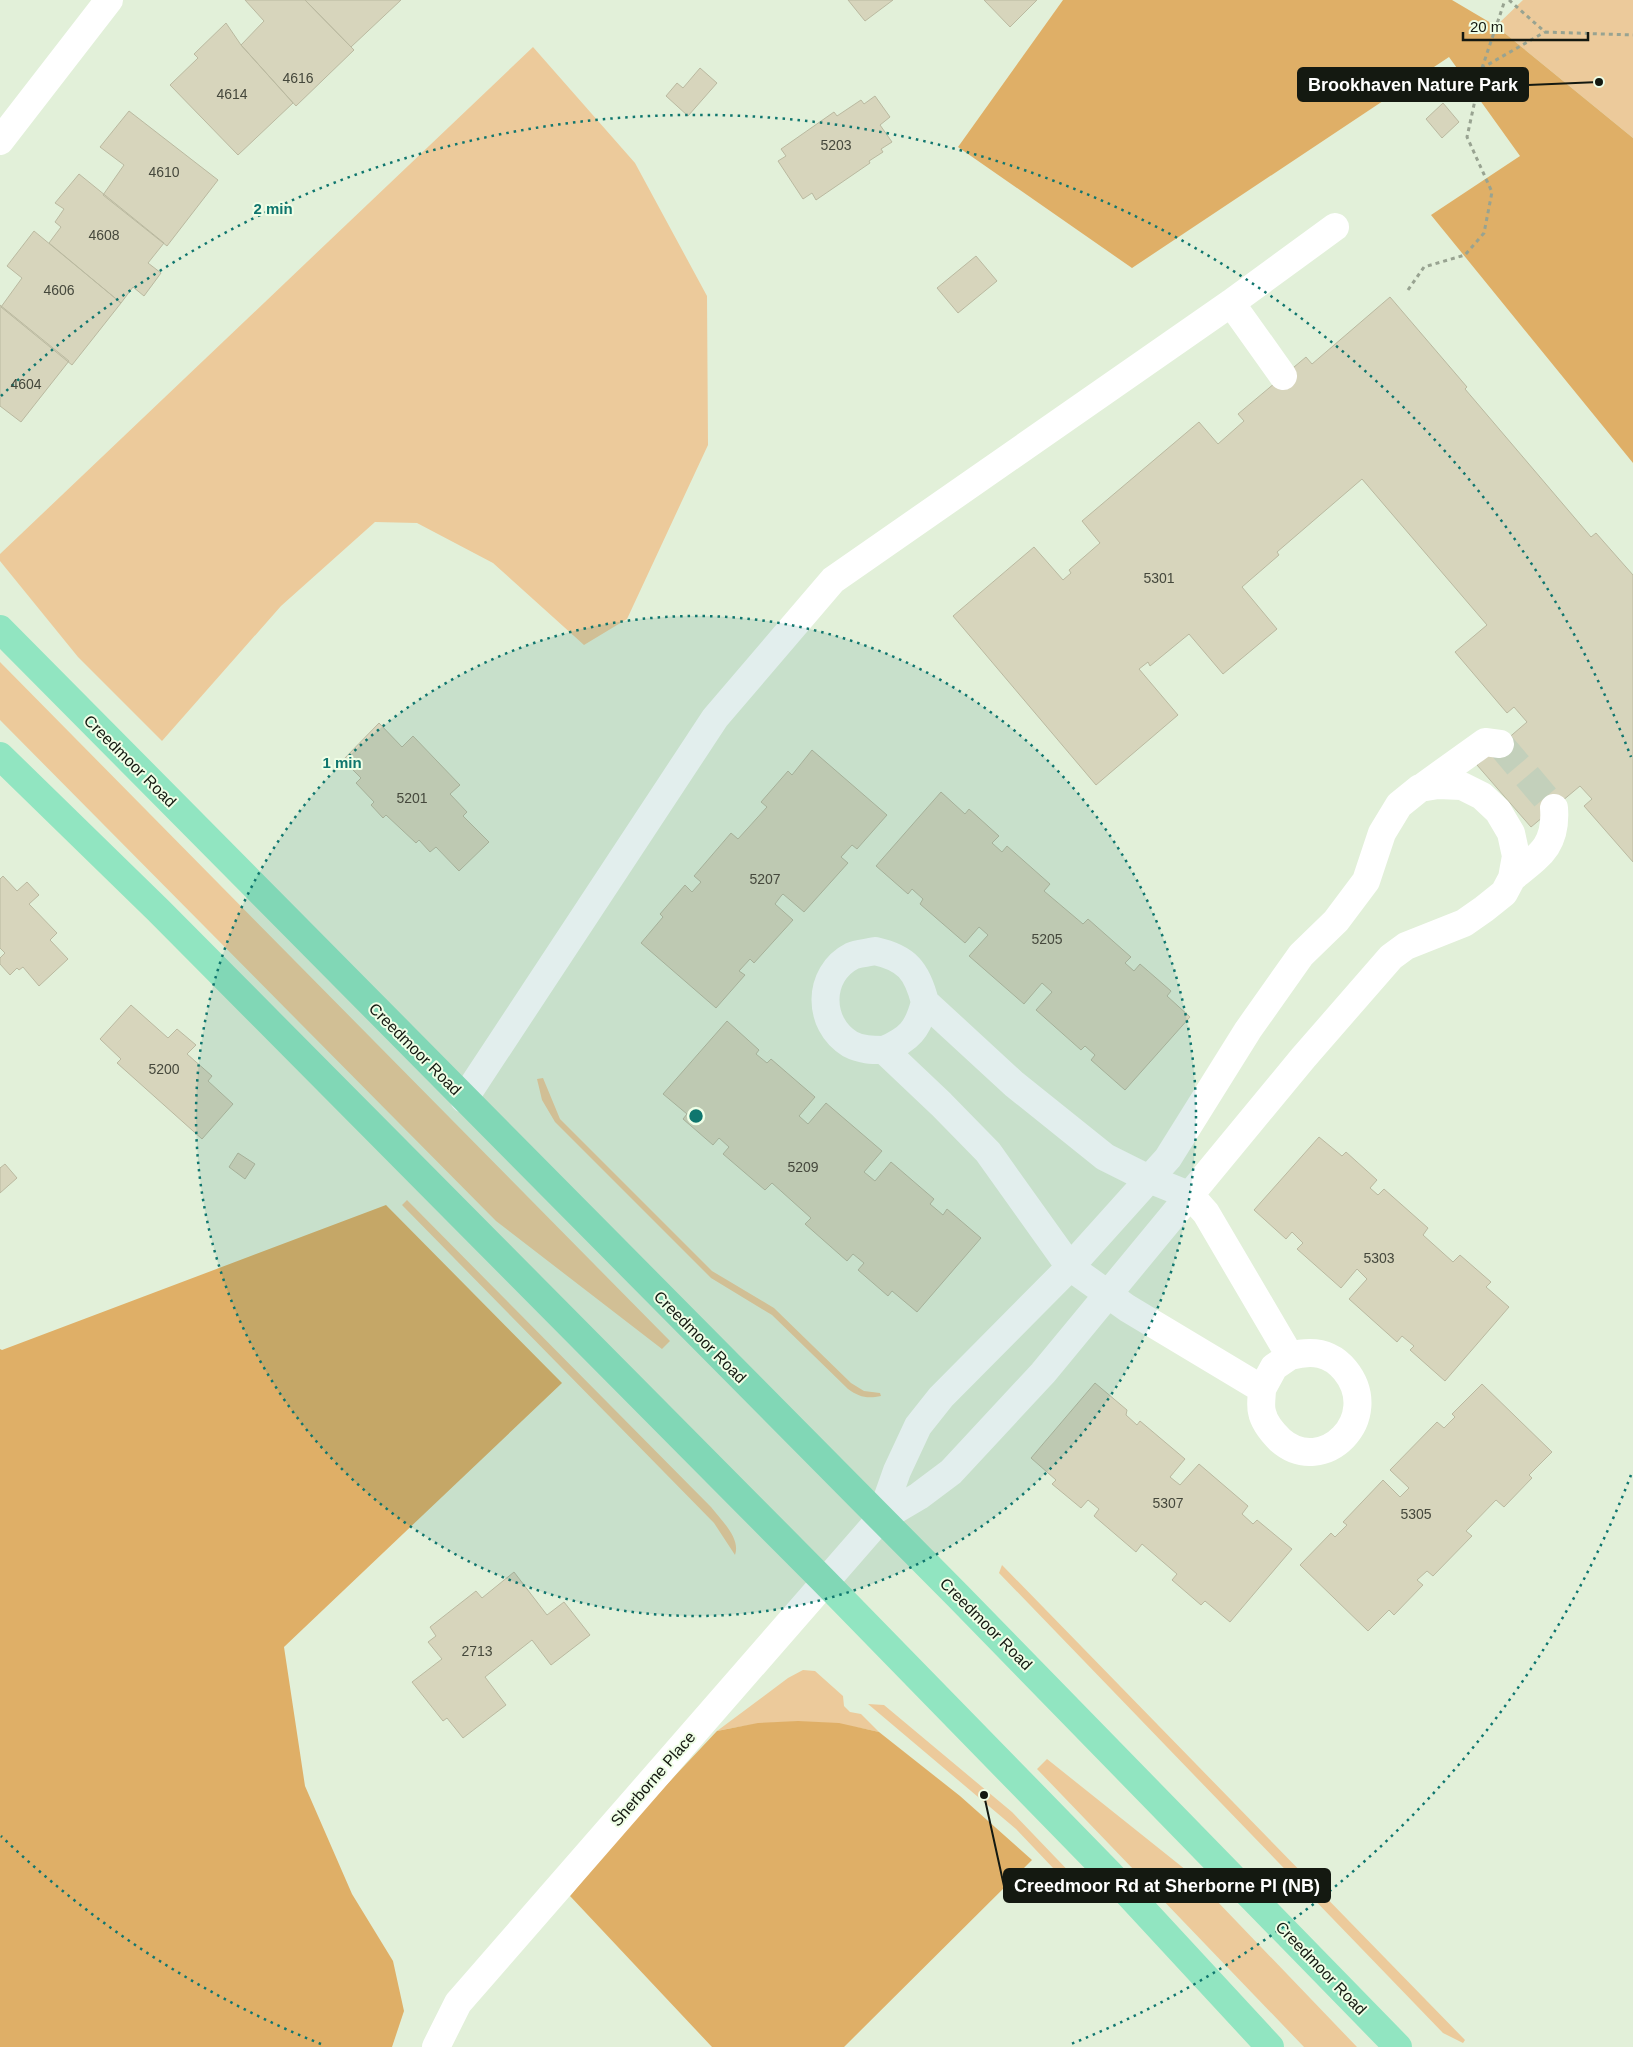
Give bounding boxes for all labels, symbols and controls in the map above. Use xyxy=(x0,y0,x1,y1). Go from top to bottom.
scale bar xyxy=(1463,10,1588,42)
text: 20 m xyxy=(1470,18,1503,35)
callout: Brookhaven Nature Park xyxy=(1298,68,1528,101)
house number: 4616 xyxy=(282,70,314,86)
text: Brookhaven Nature Park xyxy=(1308,75,1519,95)
house number: 4614 xyxy=(216,86,248,102)
house number: 5203 xyxy=(820,137,852,153)
house number: 4610 xyxy=(148,164,180,180)
text: 2 min xyxy=(253,200,293,217)
house number: 4608 xyxy=(88,227,120,243)
house number: 4606 xyxy=(43,282,75,298)
house number: 4604 xyxy=(10,376,42,392)
house number: 5301 xyxy=(1143,570,1175,586)
street label: Creedmoor Road xyxy=(81,712,179,810)
text: 1 min xyxy=(322,754,362,771)
house number: 5201 xyxy=(396,790,428,806)
house number: 5207 xyxy=(749,871,781,887)
house number: 5205 xyxy=(1031,931,1063,947)
street label: Creedmoor Road xyxy=(366,1000,464,1098)
house number: 5200 xyxy=(148,1061,180,1077)
centre of rings xyxy=(687,1107,705,1125)
house number: 5209 xyxy=(787,1159,819,1175)
house number: 5303 xyxy=(1363,1250,1395,1266)
street label: Creedmoor Road xyxy=(651,1288,749,1386)
house number: 5307 xyxy=(1152,1495,1184,1511)
house number: 5305 xyxy=(1400,1506,1432,1522)
street label: Creedmoor Road xyxy=(937,1575,1035,1673)
house number: 2713 xyxy=(461,1643,493,1659)
street label: Sherborne Place xyxy=(607,1728,699,1830)
callout: Creedmoor Rd at Sherborne Pl (NB) xyxy=(1004,1869,1330,1902)
text: Creedmoor Rd at Sherborne Pl (NB) xyxy=(1014,1876,1320,1896)
street label: Creedmoor Road xyxy=(1272,1918,1370,2018)

